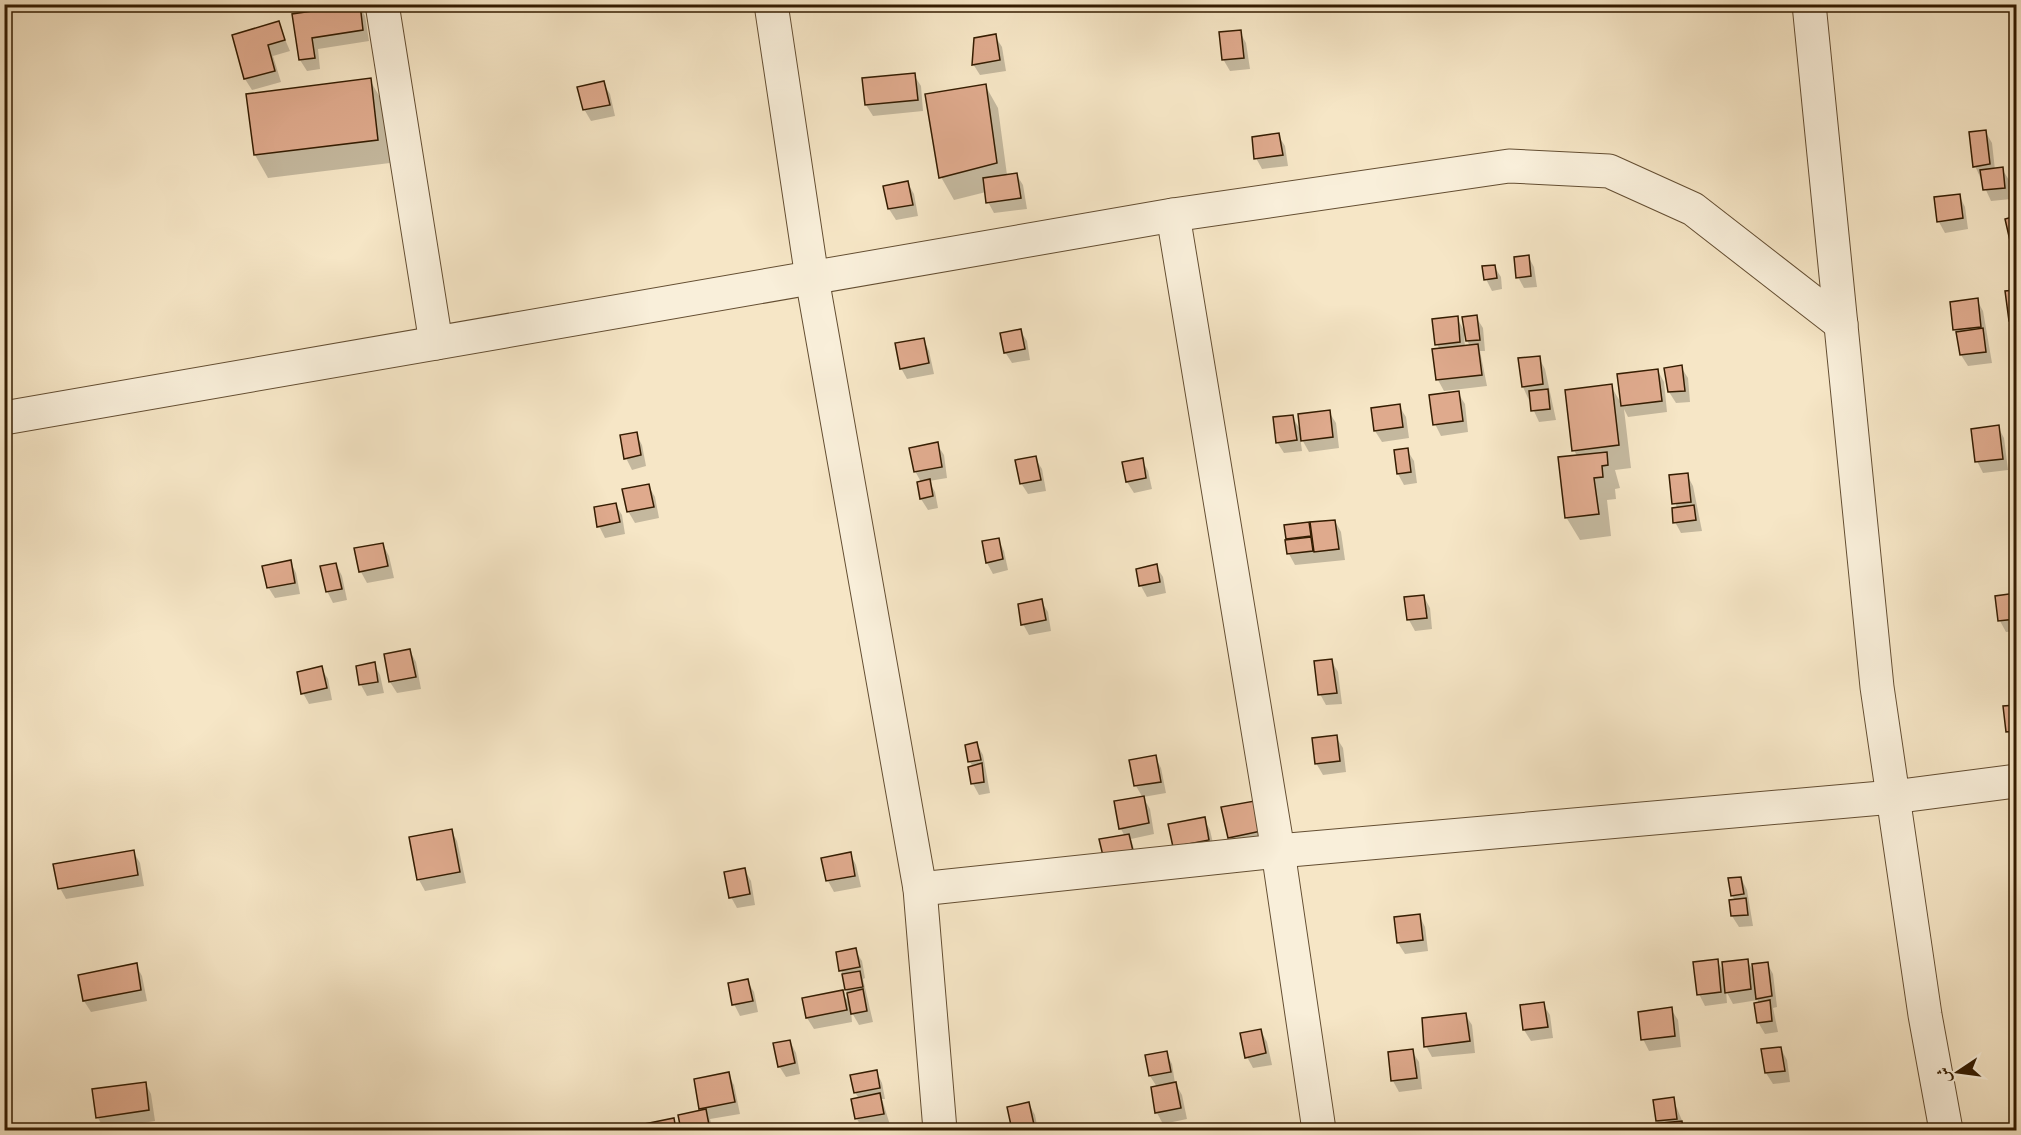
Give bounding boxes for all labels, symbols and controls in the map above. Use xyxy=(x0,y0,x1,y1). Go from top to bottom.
north arrow xyxy=(1928,1042,1988,1102)
text: ش xyxy=(1933,1065,1956,1085)

